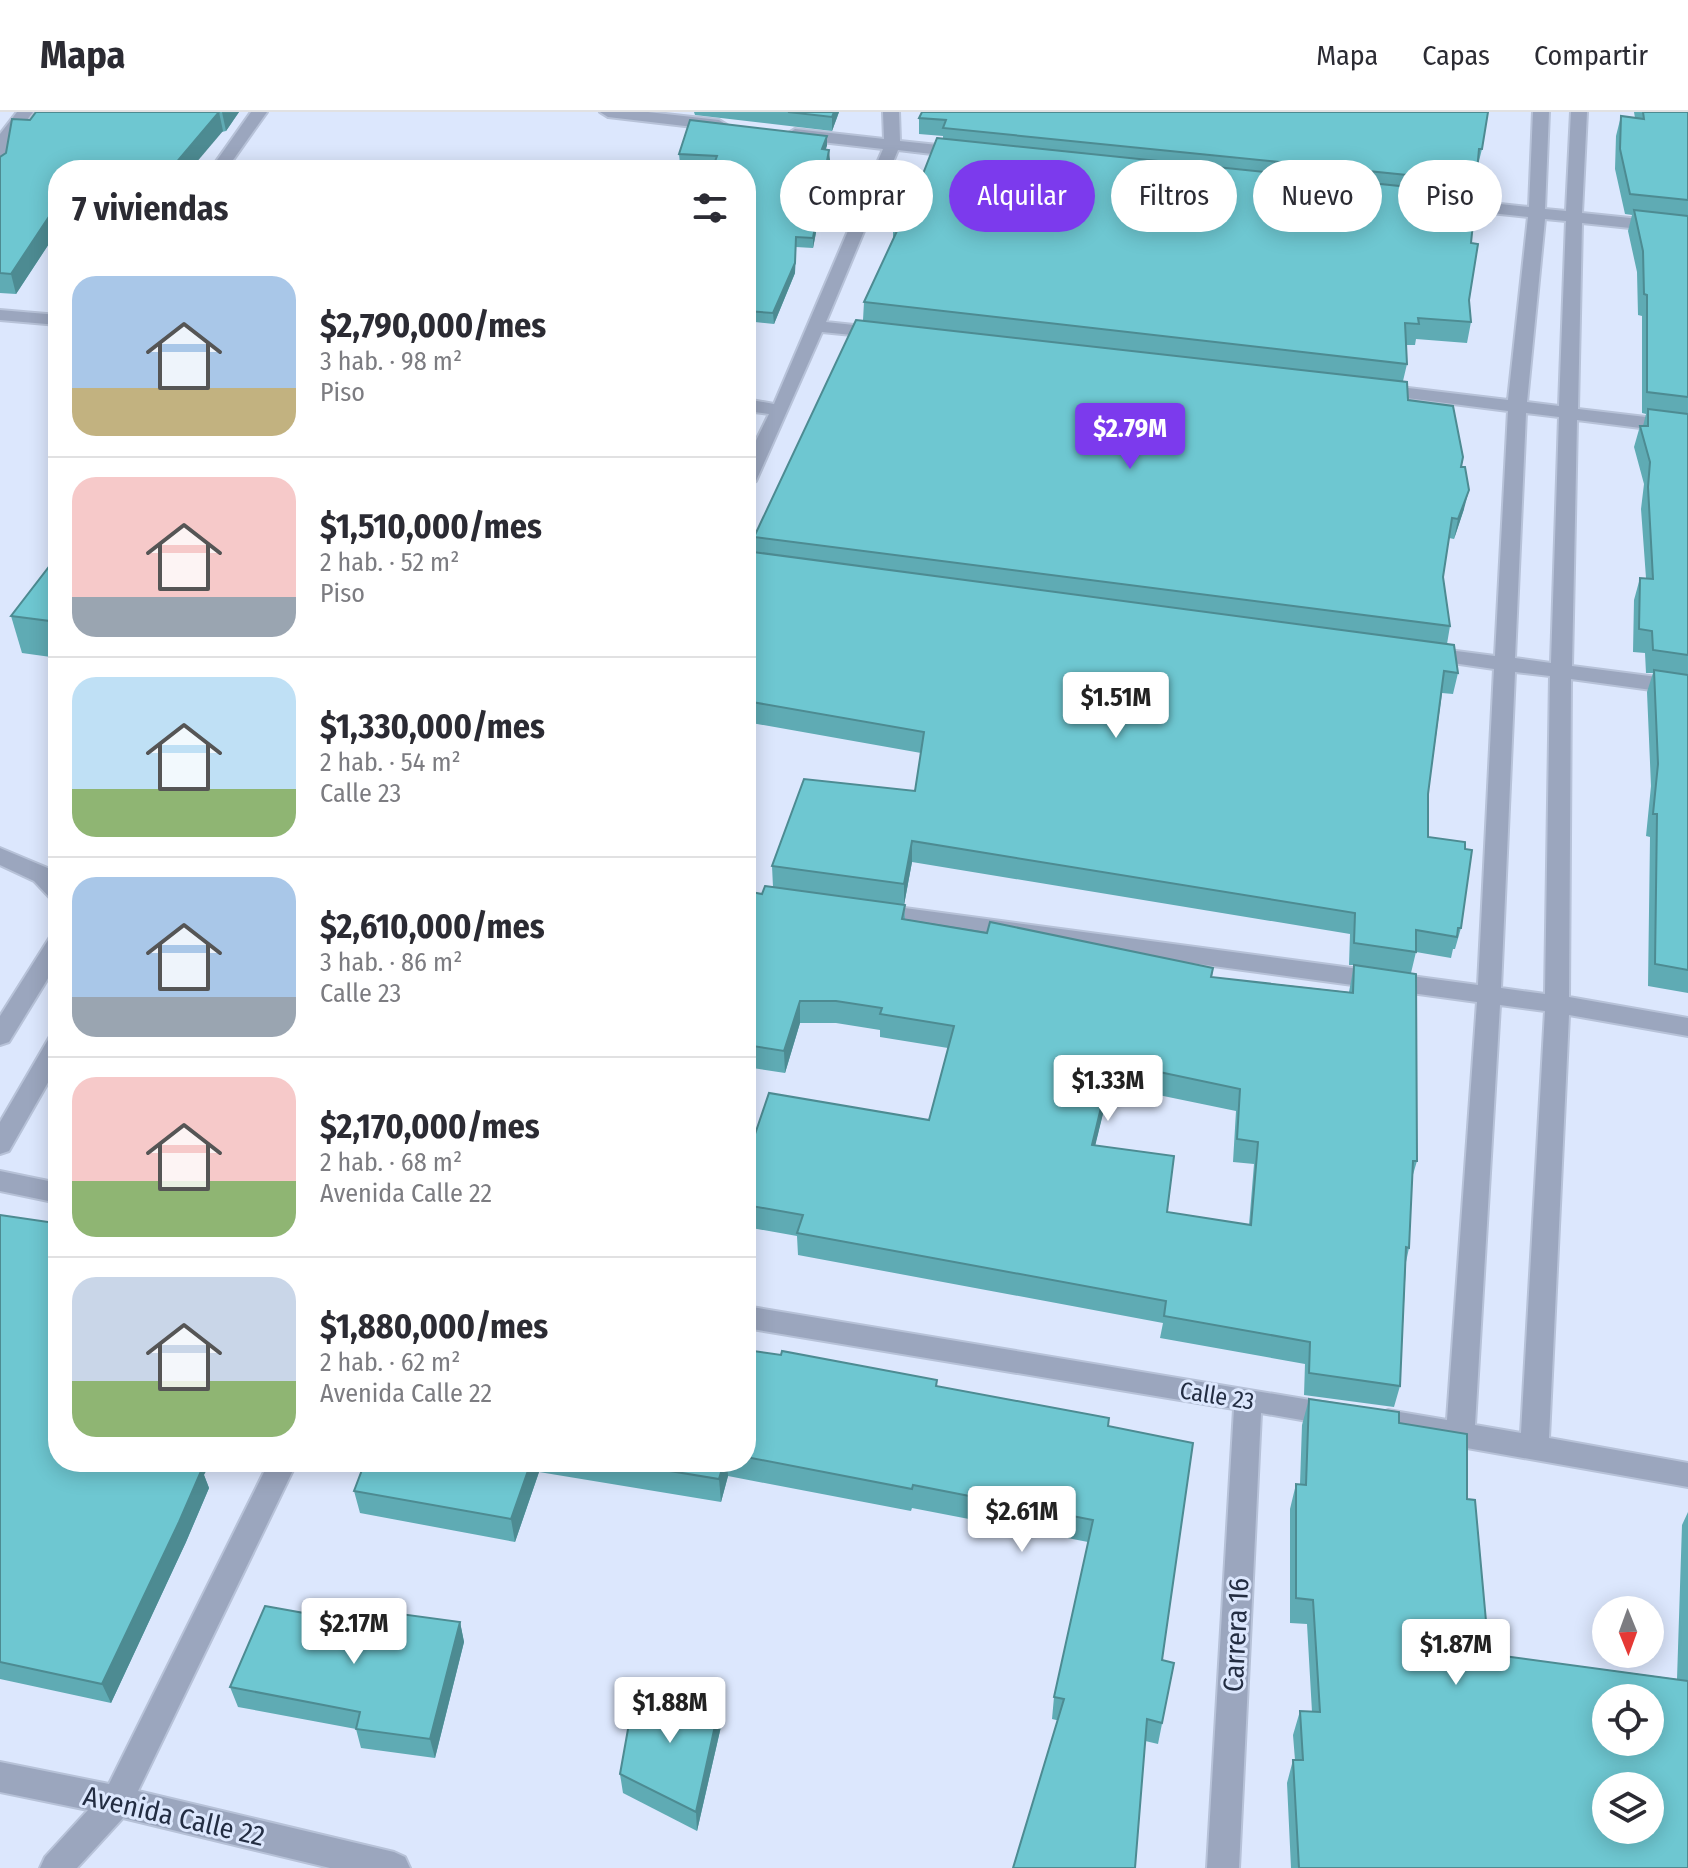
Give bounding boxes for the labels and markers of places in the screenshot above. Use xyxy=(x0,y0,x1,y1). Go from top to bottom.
pin: $2.79M xyxy=(1065,403,1195,471)
pin: $1.51M xyxy=(1051,672,1181,740)
pin: $1.33M xyxy=(1043,1055,1173,1123)
pin: $2.61M xyxy=(957,1486,1087,1554)
pin: $2.17M xyxy=(289,1598,419,1666)
pin: $1.87M xyxy=(1391,1619,1521,1687)
pin: $1.88M xyxy=(605,1677,735,1745)

